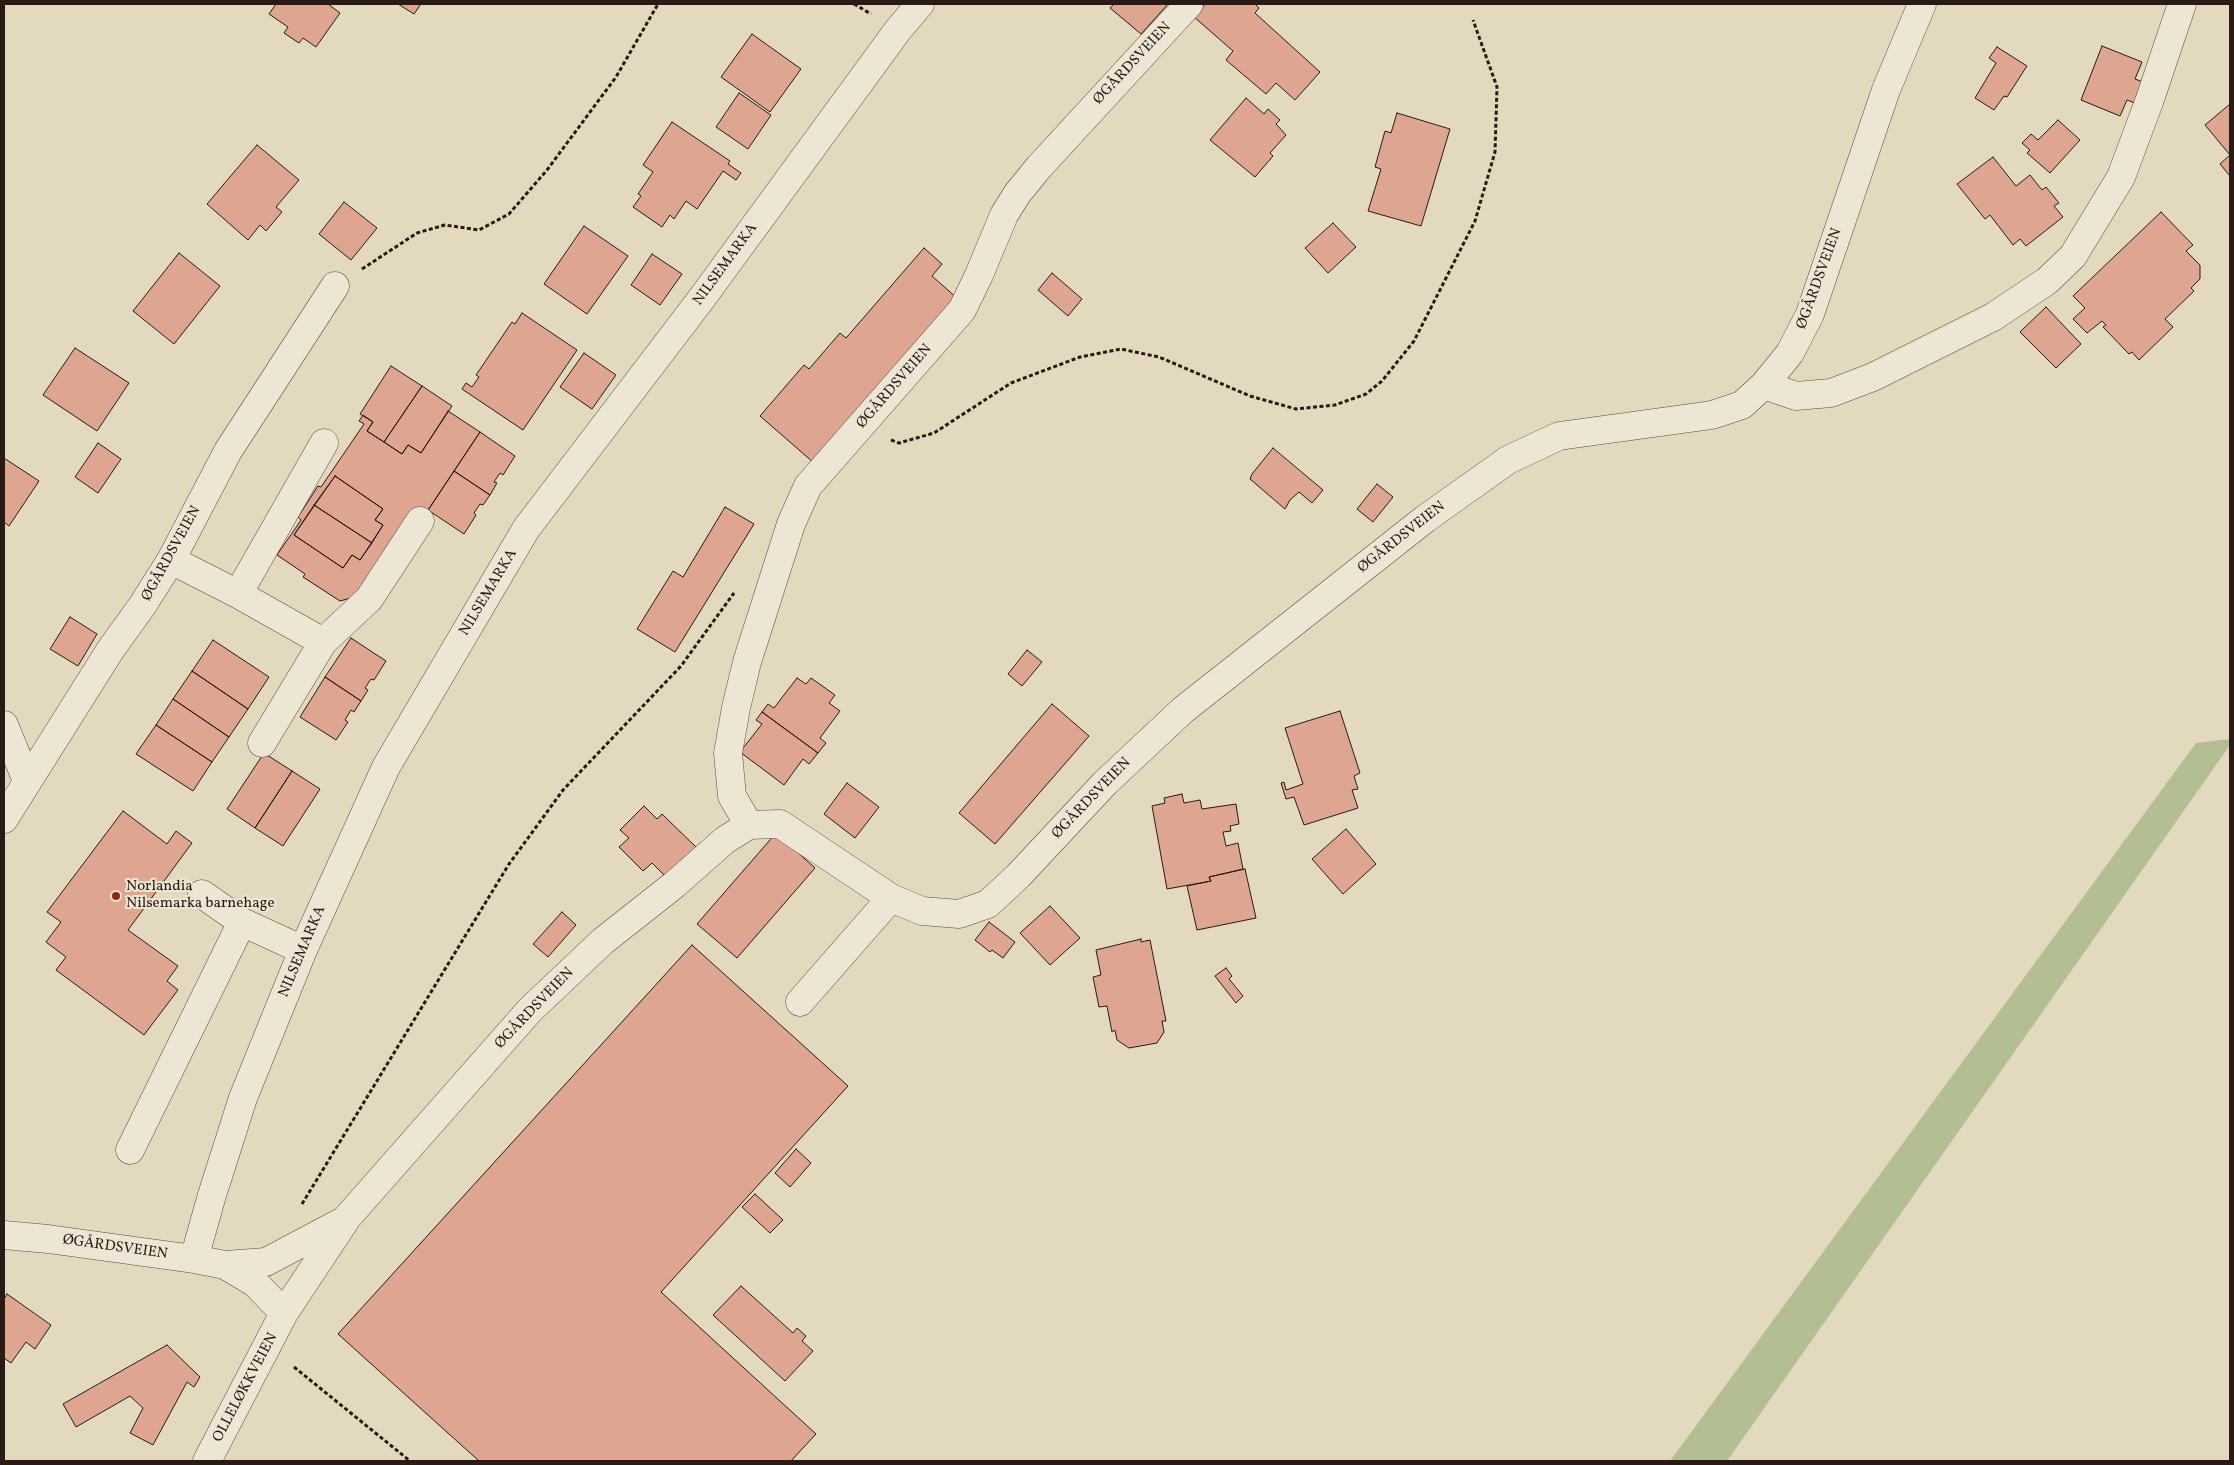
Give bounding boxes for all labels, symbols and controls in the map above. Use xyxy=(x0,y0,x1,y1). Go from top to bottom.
street label: ØGÅRDSVEIEN xyxy=(1090,19,1176,109)
street label: NILSEMARKA xyxy=(690,220,762,310)
street label: ØGÅRDSVEIEN xyxy=(1793,226,1847,332)
street label: ØGÅRDSVEIEN xyxy=(853,341,937,433)
street label: ØGÅRDSVEIEN xyxy=(1355,498,1449,578)
street label: ØGÅRDSVEIEN xyxy=(138,503,206,605)
street label: NILSEMARKA xyxy=(456,547,522,639)
street label: ØGÅRDSVEIEN xyxy=(1049,755,1135,843)
place label: Norlandia Nilsemarka barnehage xyxy=(126,878,275,913)
marker: Norlandia Nilsemarka barnehage xyxy=(110,890,122,902)
street label: NILSEMARKA xyxy=(276,904,330,1000)
street label: ØGÅRDSVEIEN xyxy=(492,965,578,1053)
street label: ØGÅRDSVEIEN xyxy=(61,1232,169,1264)
street label: OLLELØKKVEIEN xyxy=(210,1330,282,1446)

